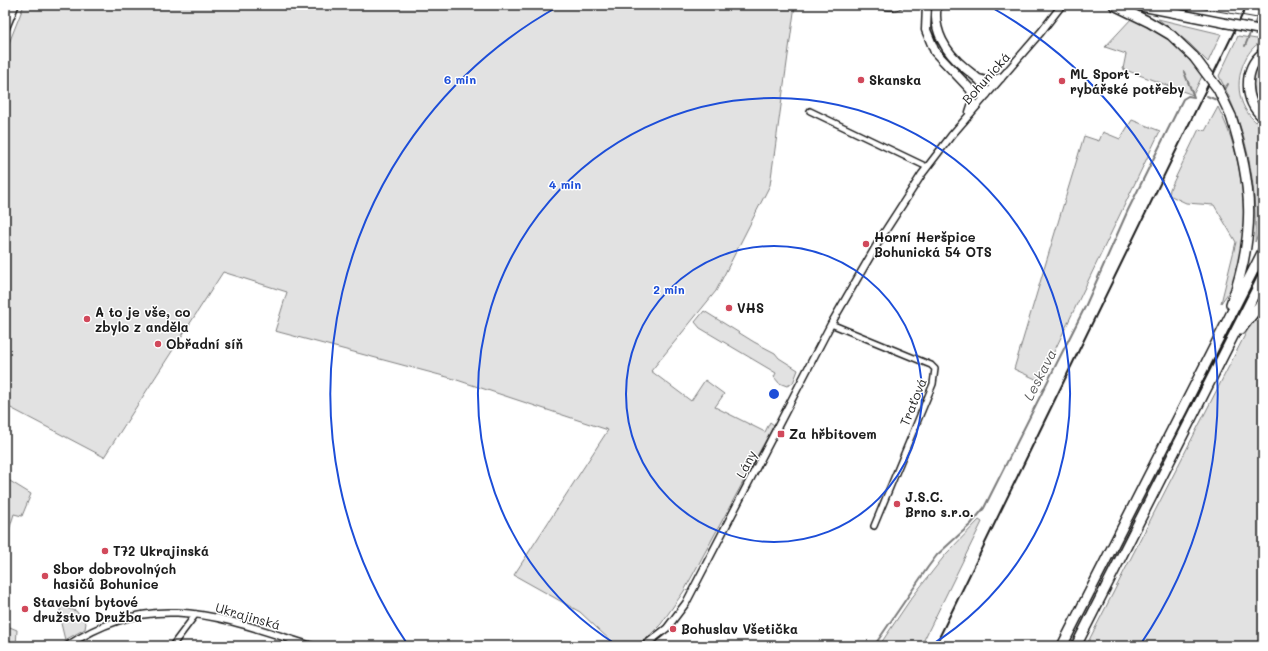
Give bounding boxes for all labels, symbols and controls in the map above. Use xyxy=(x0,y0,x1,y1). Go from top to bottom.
street label: Bohunická xyxy=(958,48,1013,107)
place label: ML Sport - rybářské potřeby xyxy=(1070,65,1185,98)
text: 6 min xyxy=(444,71,476,87)
place label: Skanska xyxy=(869,71,921,88)
marker: Skanska xyxy=(856,75,866,85)
marker: ML Sport - rybářské potřeby xyxy=(1057,76,1067,86)
text: 4 min xyxy=(549,176,581,192)
place label: Horní Heršpice Bohunická 54 OTS xyxy=(874,228,992,260)
marker: Horní Heršpice Bohunická 54 OTS xyxy=(861,239,871,249)
text: 2 min xyxy=(653,281,685,297)
place label: VHS xyxy=(737,299,764,316)
place label: A to je vše, co zbylo z anděla xyxy=(95,303,190,336)
marker: VHS xyxy=(724,303,734,313)
marker: A to je vše, co zbylo z anděla xyxy=(82,314,92,324)
place label: Obřadní síň xyxy=(166,335,243,352)
marker: Obřadní síň xyxy=(153,339,163,349)
water label: Leskava xyxy=(1019,346,1061,404)
street label: Traťová xyxy=(895,375,930,428)
centre of rings xyxy=(767,387,781,401)
place label: Za hřbitovem xyxy=(789,425,877,442)
marker: Za hřbitovem xyxy=(776,429,786,439)
street label: Lány xyxy=(731,447,760,481)
place label: J.S.C. Brno s.r.o. xyxy=(905,488,974,520)
marker: J.S.C. Brno s.r.o. xyxy=(892,499,902,509)
place label: T72 Ukrajinská xyxy=(113,542,209,559)
marker: T72 Ukrajinská xyxy=(100,546,110,556)
place label: Sbor dobrovolných hasičů Bohunice xyxy=(53,560,177,592)
marker: Sbor dobrovolných hasičů Bohunice xyxy=(40,571,50,581)
place label: Stavební bytové družstvo Družba xyxy=(33,593,142,625)
street label: Ukrajinská xyxy=(214,598,283,633)
marker: Stavební bytové družstvo Družba xyxy=(20,604,30,614)
place label: Bohuslav Všetička xyxy=(681,620,798,637)
marker: Bohuslav Všetička xyxy=(668,624,678,634)

